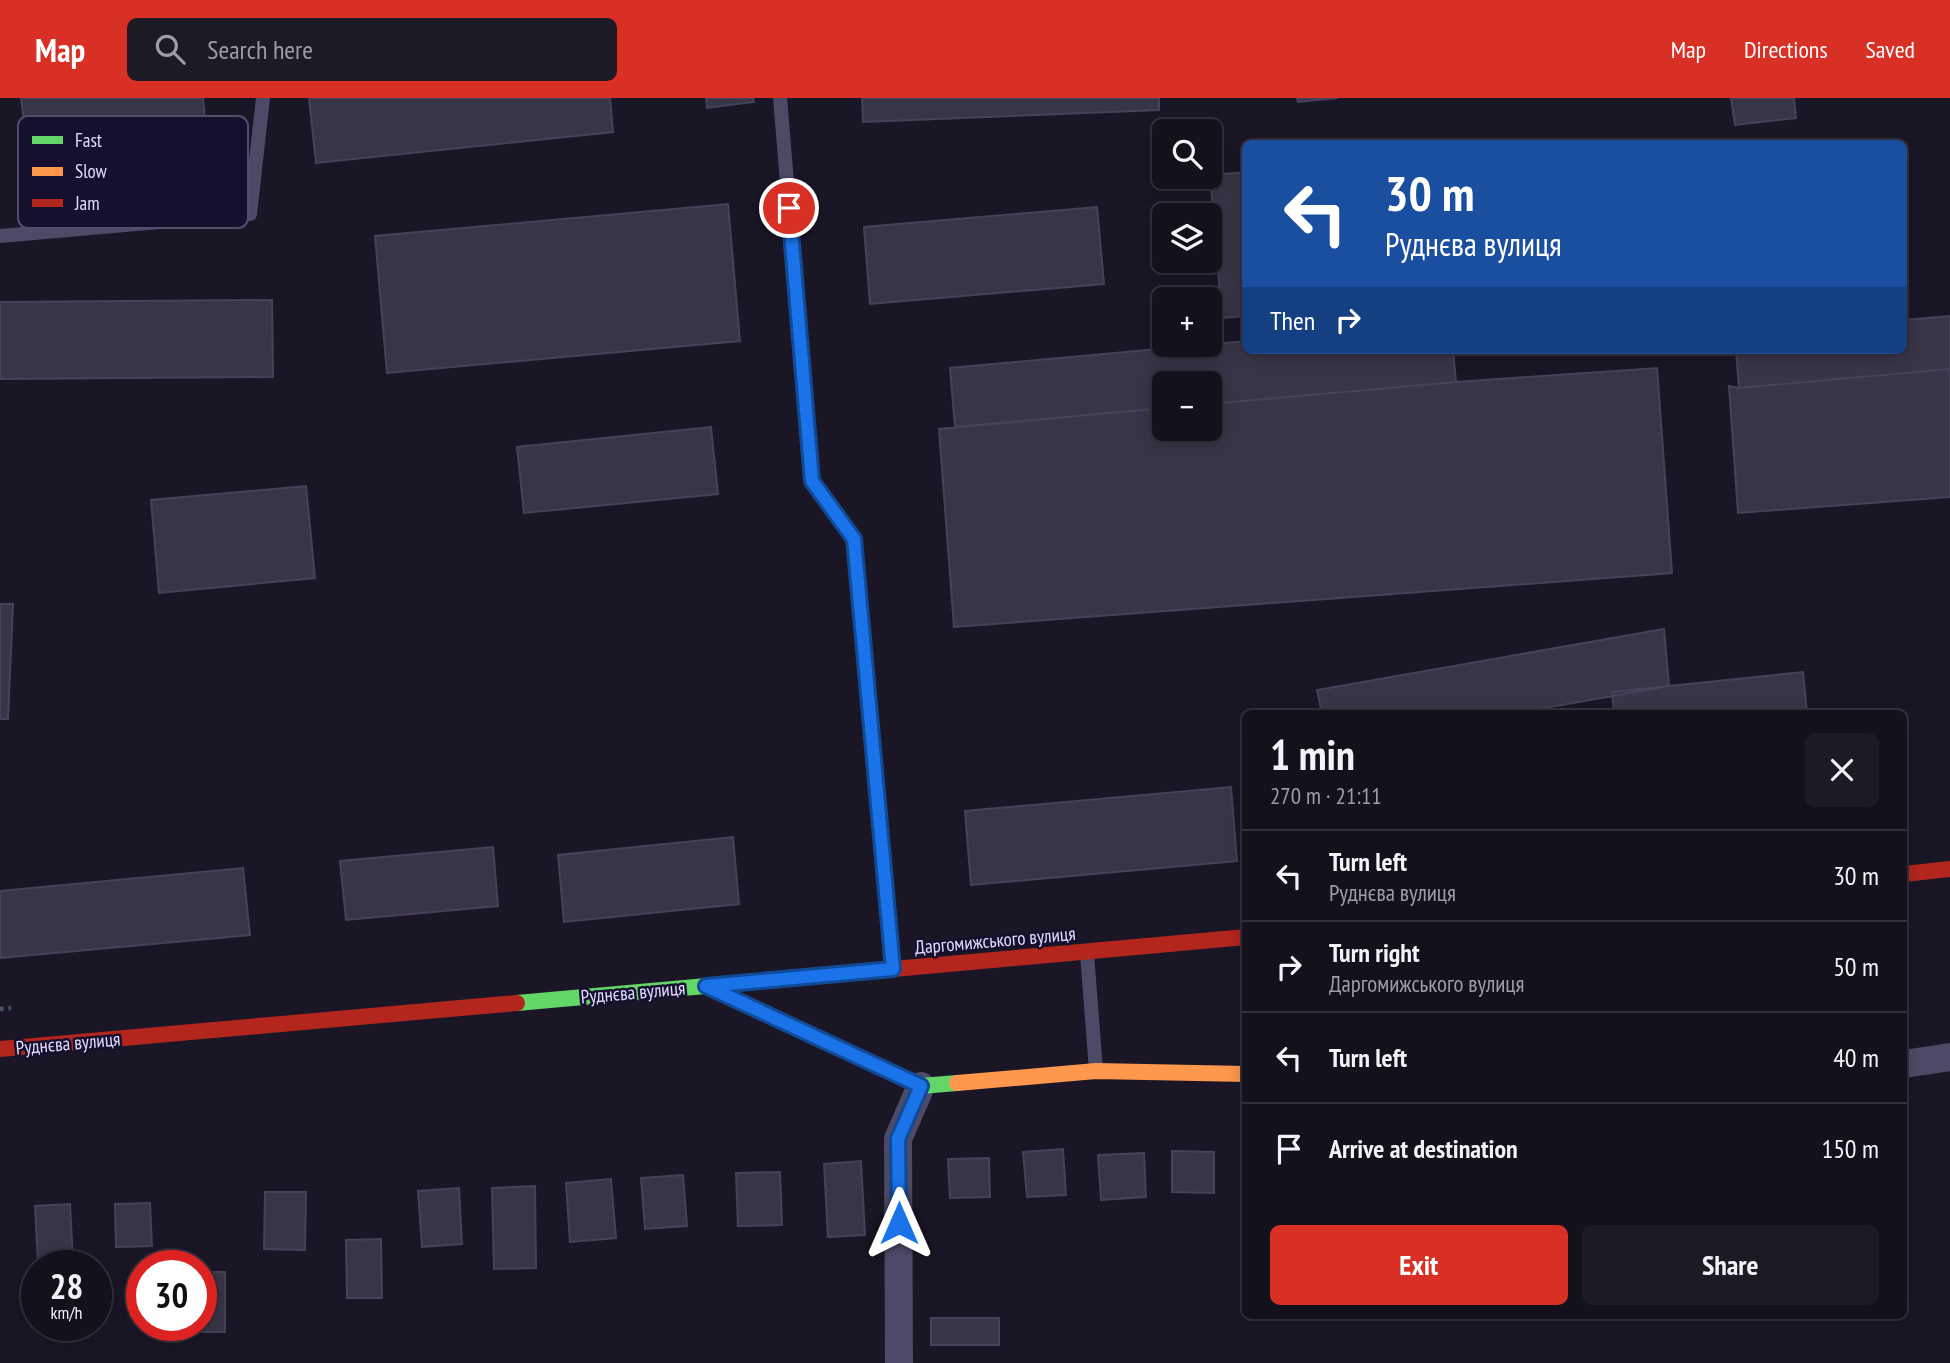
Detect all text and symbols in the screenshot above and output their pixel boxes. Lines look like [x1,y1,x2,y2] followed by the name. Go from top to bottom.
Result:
[127,18,617,81] search box
[35,28,85,71] text: Map
[151,30,189,68] icon: search
[207,33,313,66] text: Search here
[1671,34,1706,65] text: Map
[1744,34,1828,65] text: Directions
[1866,34,1915,65] text: Saved
[18,116,248,228] legend
[1152,119,1222,441] map controls
[1152,119,1222,189] button: search
[75,128,103,152] text: Fast
[75,159,108,183] text: Slow
[1385,161,1474,225] text: 30 m
[1270,168,1361,259] icon: left
[759,178,819,238] pin
[770,189,808,227] icon: arrive
[74,191,100,215] text: Jam
[1152,203,1222,273] button: layers
[1385,223,1562,265] text: Руднєва вулиця
[1152,287,1222,357] button: +
[1329,301,1367,339] icon: right
[1270,304,1315,337] text: Then
[1152,371,1222,441] button: −
[1270,727,1355,782] text: 1 min
[1805,733,1879,807] button: close
[1270,781,1382,810] text: 270 m · 21:11
[1329,845,1407,878] text: Turn left
[1270,857,1308,895] icon: left
[1833,859,1879,892] text: 30 m
[1329,878,1456,907] text: Руднєва вулиця
[914,921,1076,959] street label: Даргомижського вулиця
[1329,936,1420,969] text: Turn right
[1270,948,1308,986] icon: right
[1833,950,1879,983] text: 50 m
[1329,969,1524,998] text: Даргомижського вулиця
[580,975,686,1009] street label: Руднєва вулиця
[15,1026,121,1060] street label: Руднєва вулиця
[1270,1039,1308,1077] icon: left
[1329,1041,1407,1074] text: Turn left
[1833,1041,1879,1074] text: 40 m
[1270,1130,1308,1168] icon: arrive
[1329,1132,1518,1165] text: Arrive at destination
[1821,1132,1879,1165] text: 150 m
[862,1186,936,1260] position arrow
[1270,1225,1568,1305] button: Exit
[1582,1225,1879,1305] button: Share
[126,1250,217,1341] speed limit sign: 30
[50,1263,83,1309] text: 28
[51,1301,82,1324] text: km/h

